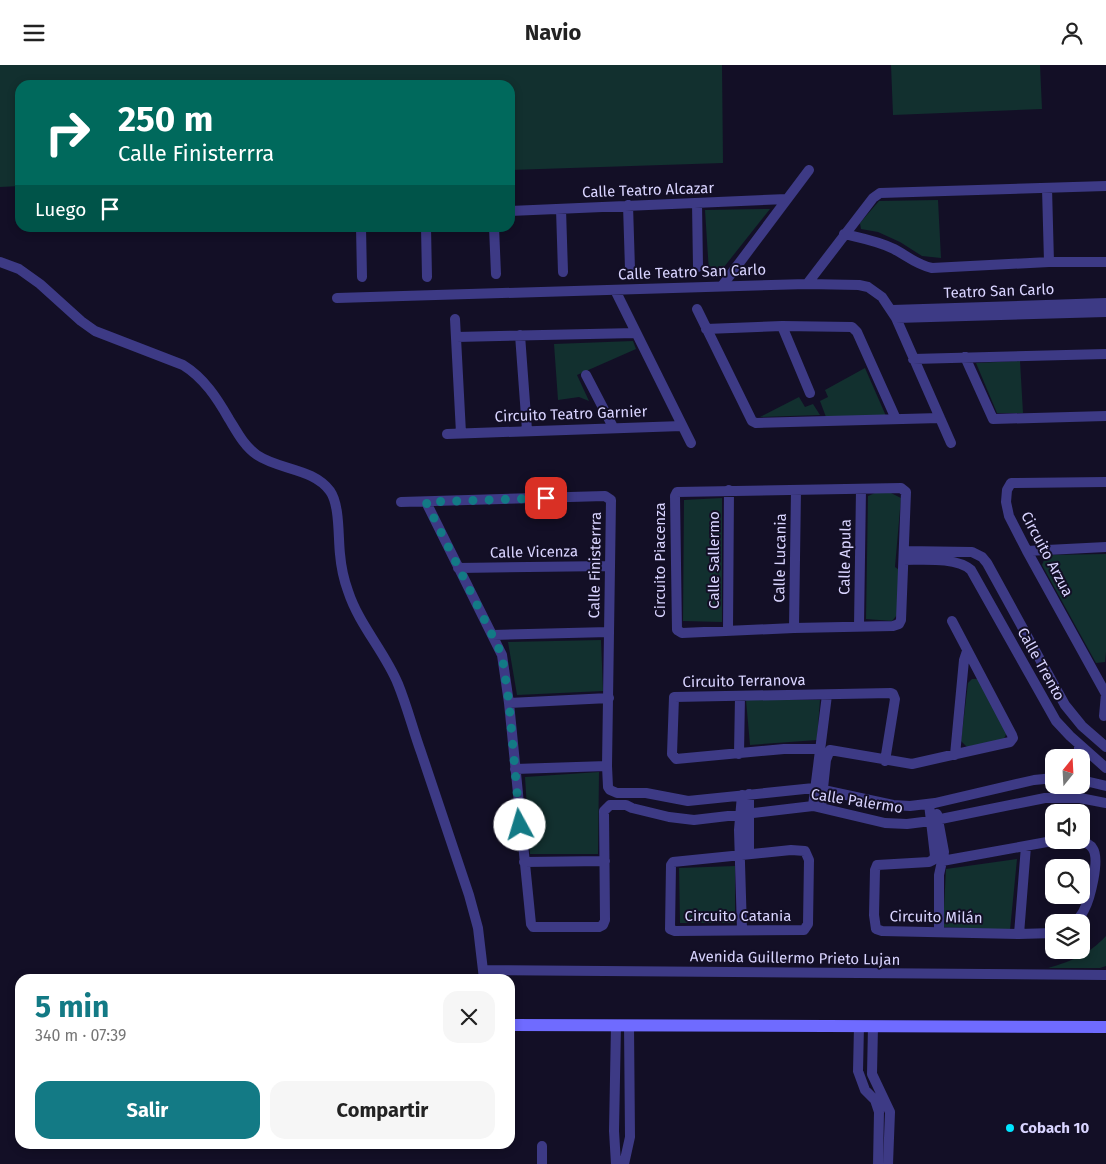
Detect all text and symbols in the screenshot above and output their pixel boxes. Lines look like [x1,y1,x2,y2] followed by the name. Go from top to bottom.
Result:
[20,19,48,47] icon: menu
[525,19,581,46] text: Navio
[1058,19,1086,47] icon: person
[118,98,213,140] text: 250 m
[35,100,100,165] icon: right
[118,140,274,167] text: Calle Finisterrra
[582,179,715,201] street label: Calle Teatro Alcazar
[96,195,124,223] icon: arrive
[35,198,86,221] text: Luego
[618,260,766,284] street label: Calle Teatro San Carlo
[943,280,1055,302] street label: Teatro San Carlo
[494,402,648,426] street label: Circuito Teatro Garnier
[525,477,567,519] pin
[532,484,560,512] icon: arrive
[651,502,669,618] street label: Circuito Piacenza
[1017,509,1077,599] street label: Circuito Arzua
[705,511,723,609] street label: Calle Sallermo
[585,512,605,618] street label: Calle Finisterrra
[770,513,790,603] street label: Calle Lucania
[835,519,855,595] street label: Calle Apula
[490,542,578,562] street label: Calle Vicenza
[1014,624,1068,704] street label: Calle Trento
[682,671,806,691] street label: Circuito Terranova
[1045,749,1090,794] north arrow
[1045,749,1090,959] map controls
[810,785,904,817] street label: Calle Palermo
[493,798,545,850] position arrow
[1045,804,1090,849] button: sound
[1045,859,1090,904] button: search
[685,907,791,925] street label: Circuito Catania
[889,907,983,927] street label: Circuito Milán
[1045,914,1090,959] button: layers
[690,947,900,969] street label: Avenida Guillermo Prieto Lujan
[35,989,109,1025] text: 5 min
[443,991,495,1043] button: close
[35,1026,127,1045] text: 340 m · 07:39
[35,1081,260,1139] button: Salir
[270,1081,495,1139] button: Compartir
[1020,1119,1089,1137] place label: Cobach 10
[1004,1122,1016,1134] marker: Cobach 10

